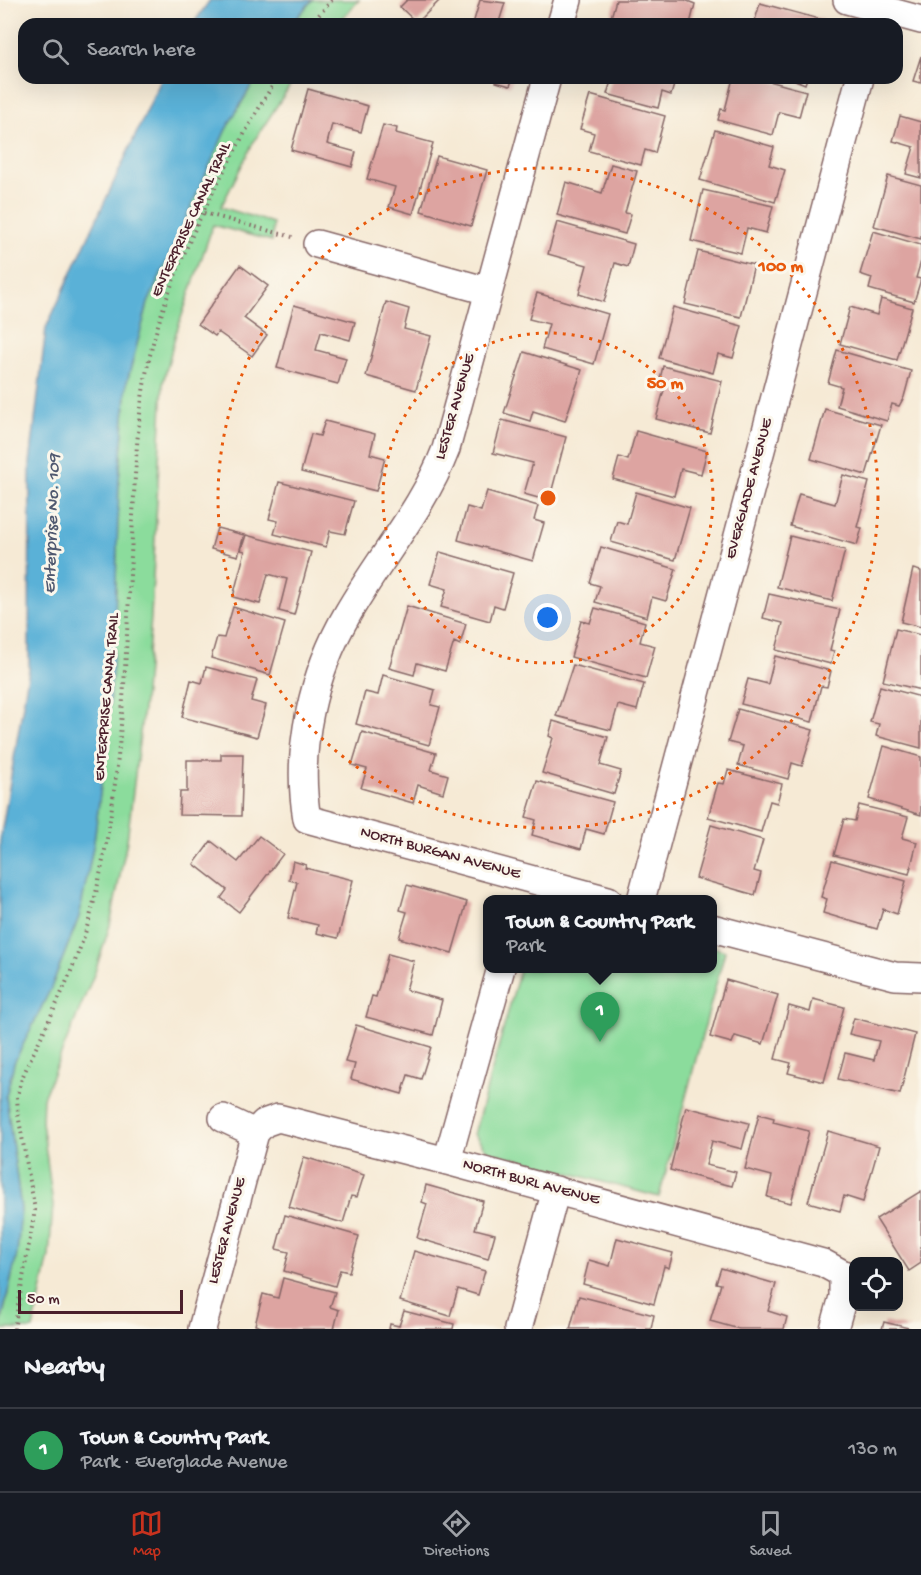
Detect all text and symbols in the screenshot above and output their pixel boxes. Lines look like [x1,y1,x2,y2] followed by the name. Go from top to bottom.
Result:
[18,18,903,84] search box
[39,35,72,68] icon: search
[87,38,195,64] text: Search here
[148,139,237,300] street label: ENTERPRISE CANAL TRAIL
[758,257,804,278] text: 100 m
[432,351,481,462] street label: LESTER AVENUE
[647,374,684,395] text: 50 m
[722,416,778,561] street label: EVERGLADE AVENUE
[40,452,66,594] water label: Enterprise No. 109
[538,488,558,508] centre of rings
[533,603,562,632] your location
[91,611,125,782] street label: ENTERPRISE CANAL TRAIL
[358,823,523,885] street label: NORTH BURGAN AVENUE
[483,895,717,973] popup
[507,910,693,936] text: Town & Country Park
[507,936,545,959] text: Park
[580,992,620,1042] pin: 1
[460,1156,603,1211] street label: NORTH BURL AVENUE
[205,1175,252,1286] street label: LESTER AVENUE
[849,1257,903,1311] map controls
[849,1257,903,1311] button: locate
[18,1287,183,1314] scale bar
[27,1291,60,1310] text: 50 m
[24,1353,105,1384] text: Nearby
[81,1426,268,1452] text: Town & Country Park
[39,1439,48,1462] text: 1
[848,1439,897,1462] text: 130 m
[81,1452,287,1475] text: Park · Everglade Avenue
[130,1507,163,1562] tab: Map
[424,1507,489,1562] tab: Directions
[750,1507,791,1562] tab: Saved

